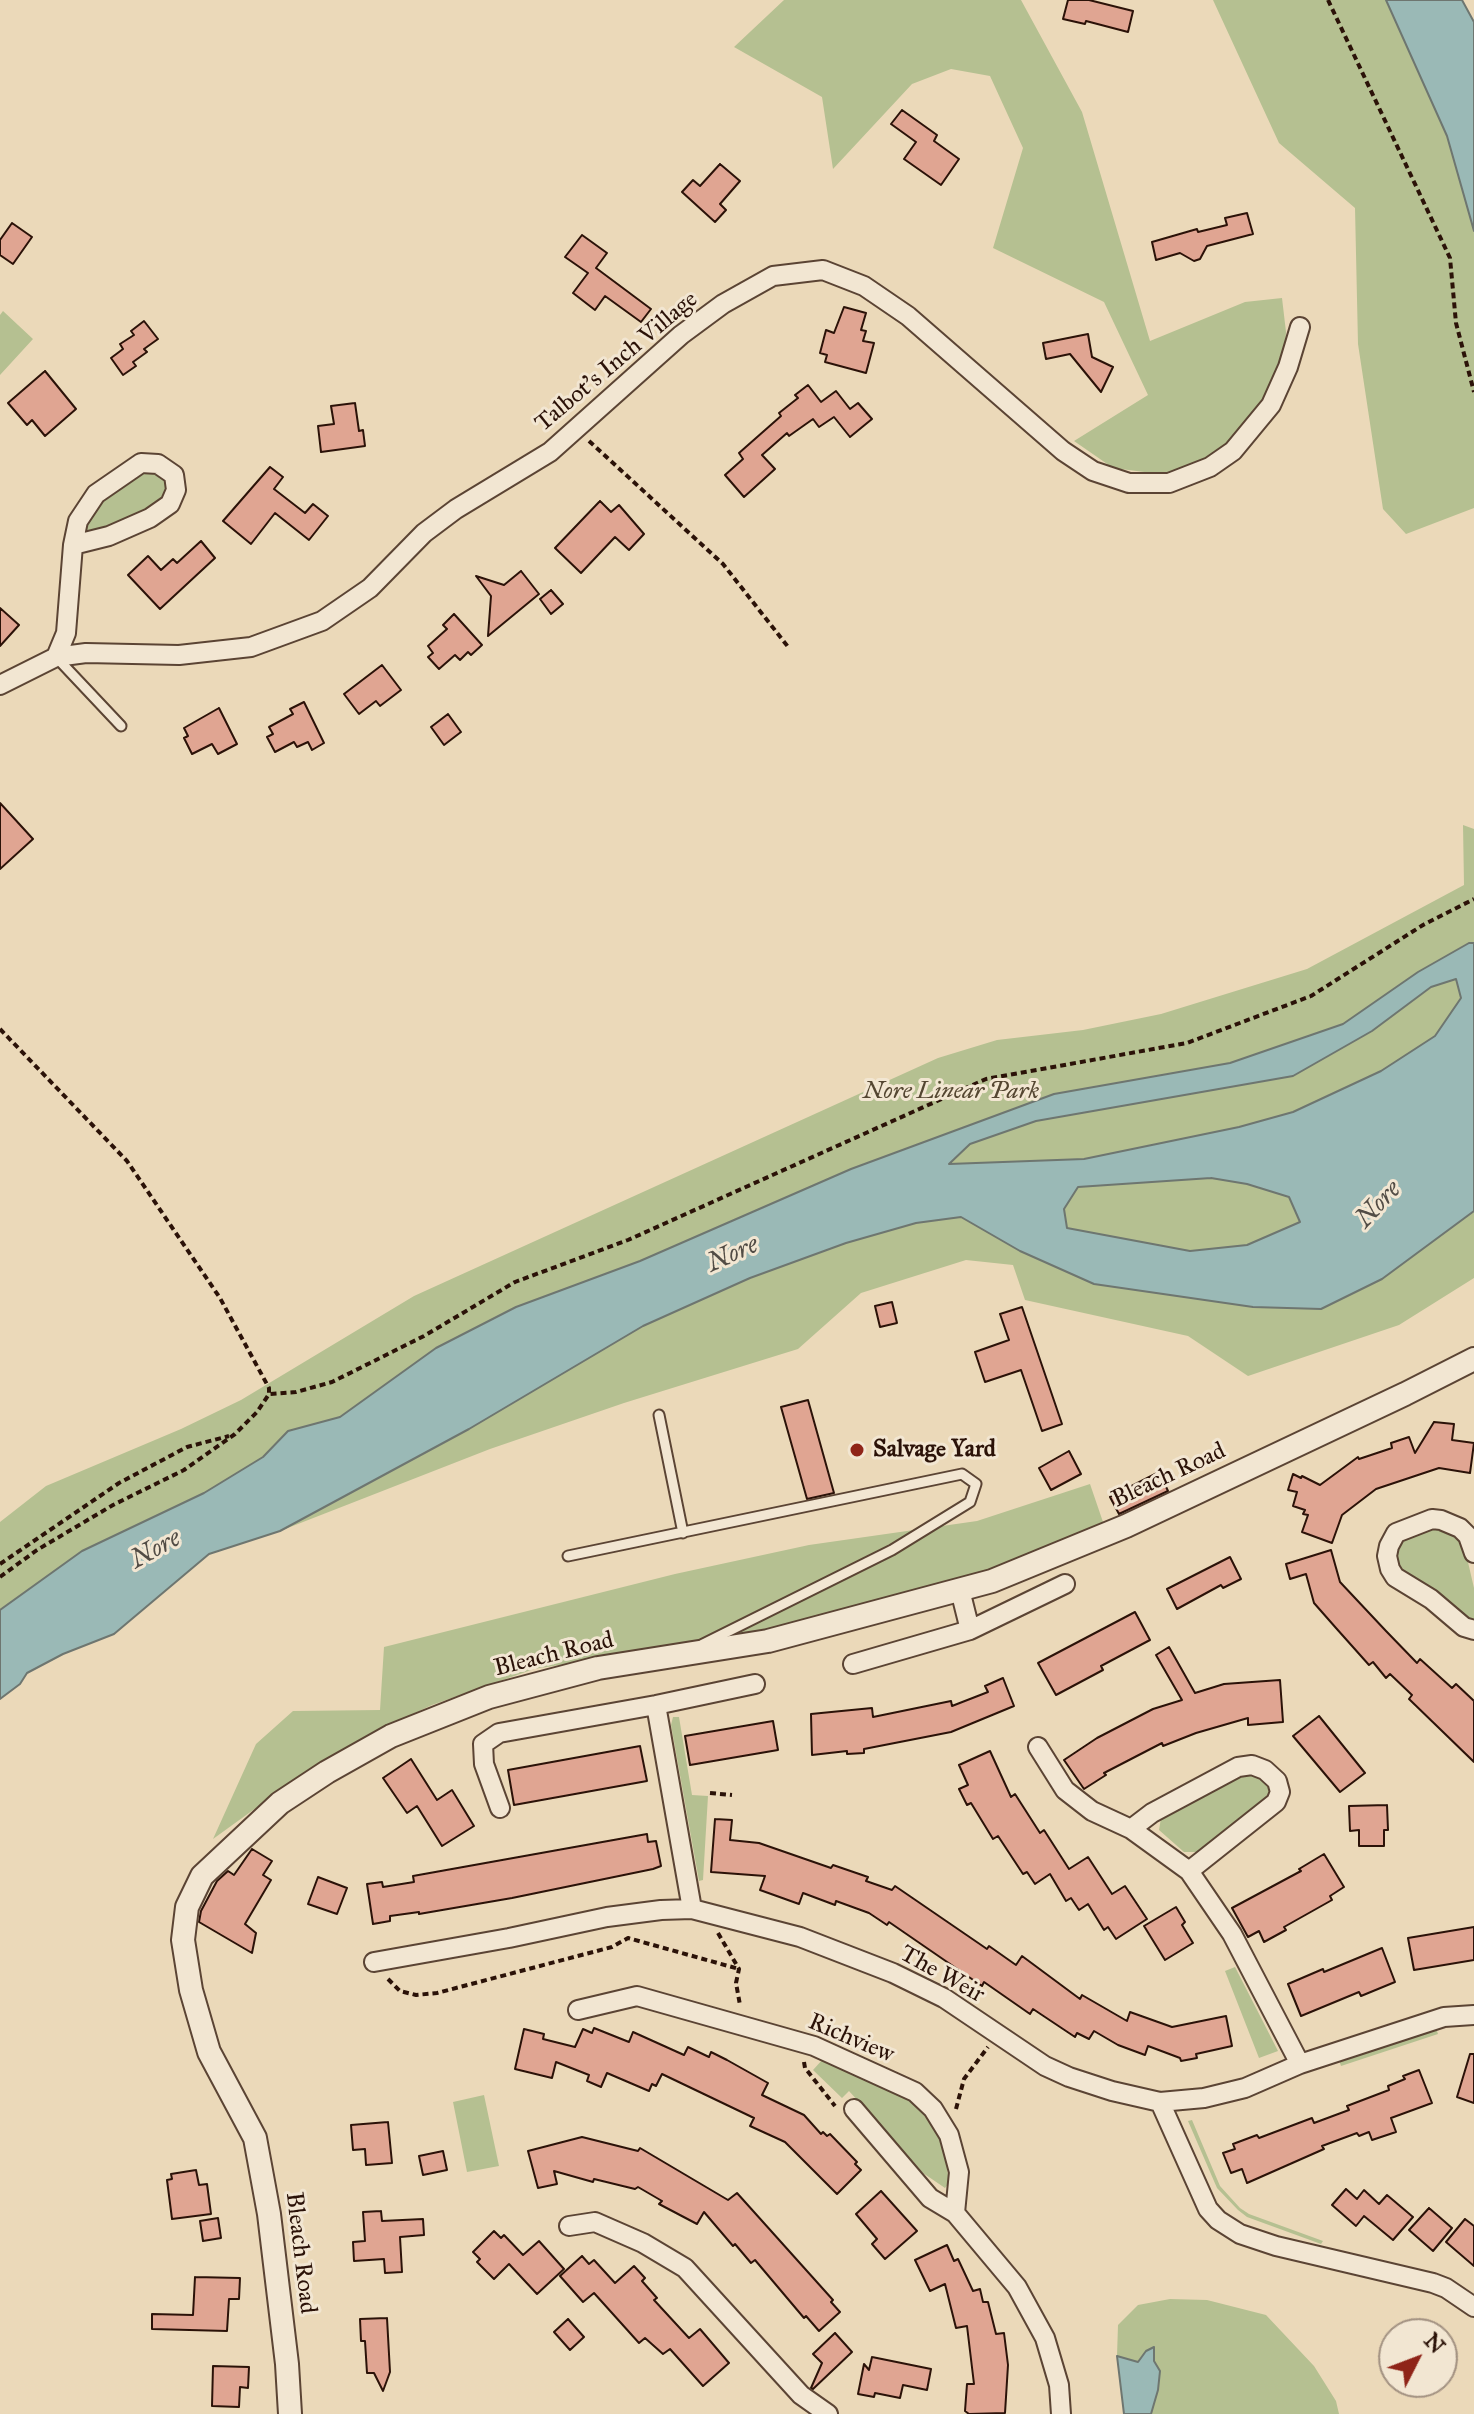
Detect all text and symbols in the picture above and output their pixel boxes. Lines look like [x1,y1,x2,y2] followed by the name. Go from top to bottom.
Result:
[530,286,704,438] street label: Talbot's Inch Village
[863,1078,1039,1106] park label: Nore Linear Park
[1350,1175,1408,1235] water label: Nore
[703,1230,763,1280] water label: Nore
[873,1436,996,1464] place label: Salvage Yard
[1108,1437,1230,1515] street label: Bleach Road
[848,1441,866,1459] marker: Salvage Yard
[125,1524,187,1576] water label: Nore
[491,1626,617,1684] street label: Bleach Road
[895,1940,989,2010] street label: The Weir
[804,2008,898,2070] street label: Richview
[278,2191,322,2315] street label: Bleach Road
[1378,2318,1458,2398] north arrow
[1418,2327,1451,2359] text: N

